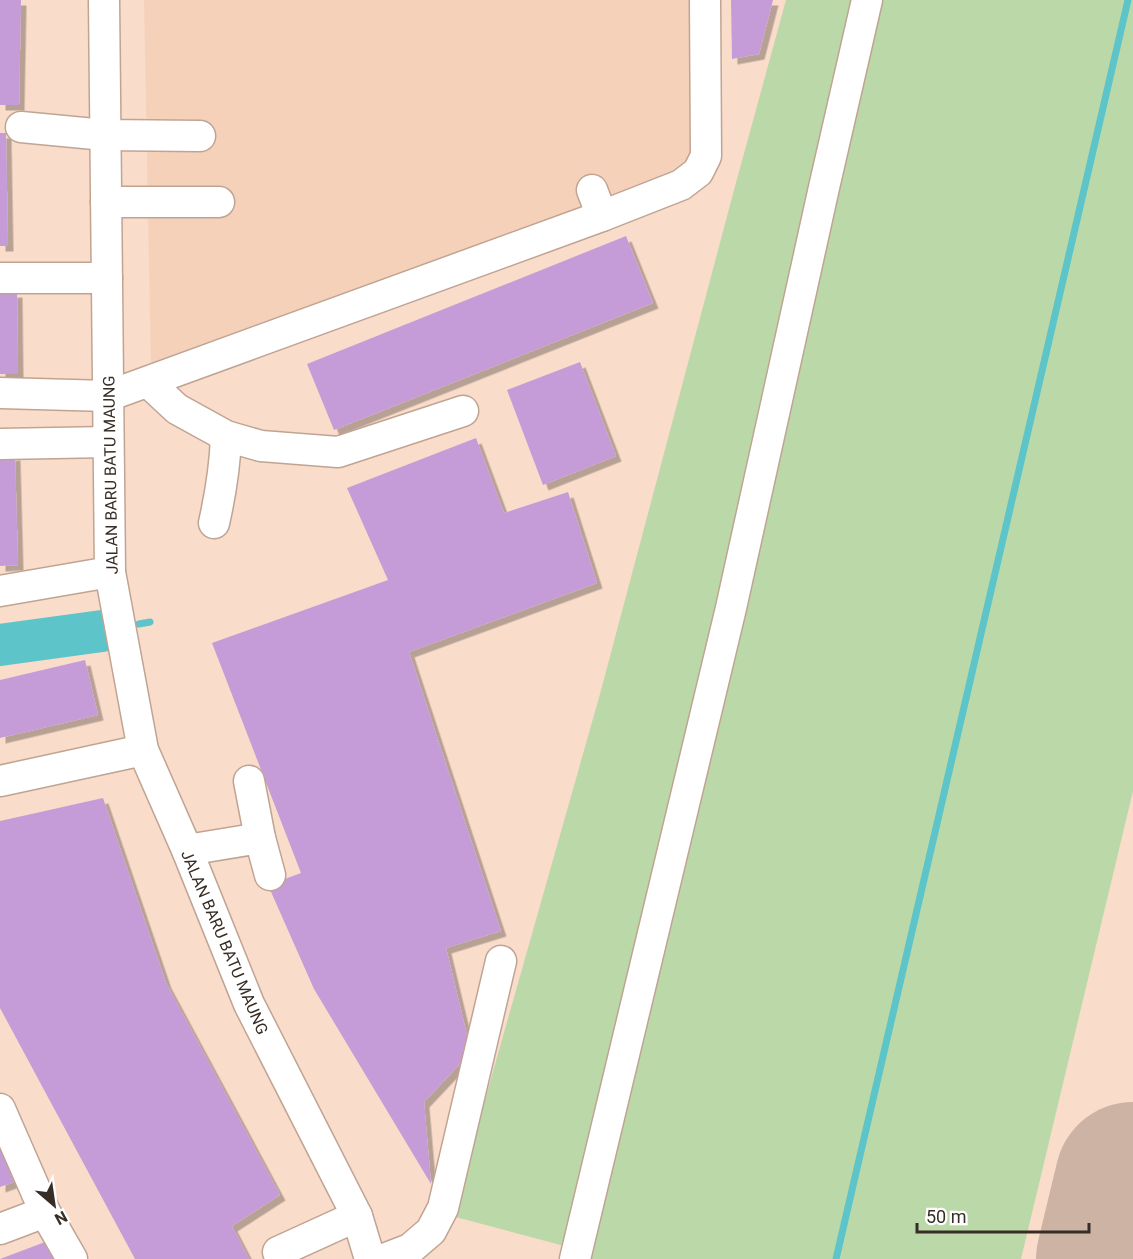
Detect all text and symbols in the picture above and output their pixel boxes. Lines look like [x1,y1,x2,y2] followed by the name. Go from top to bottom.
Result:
[99,375,122,574] street label: JALAN BARU BATU MAUNG
[177,847,272,1037] street label: JALAN BARU BATU MAUNG
[24,1175,84,1235] north arrow
[917,1196,1090,1234] scale bar
[926,1206,966,1227] text: 50 m
[51,1207,71,1229] text: N

